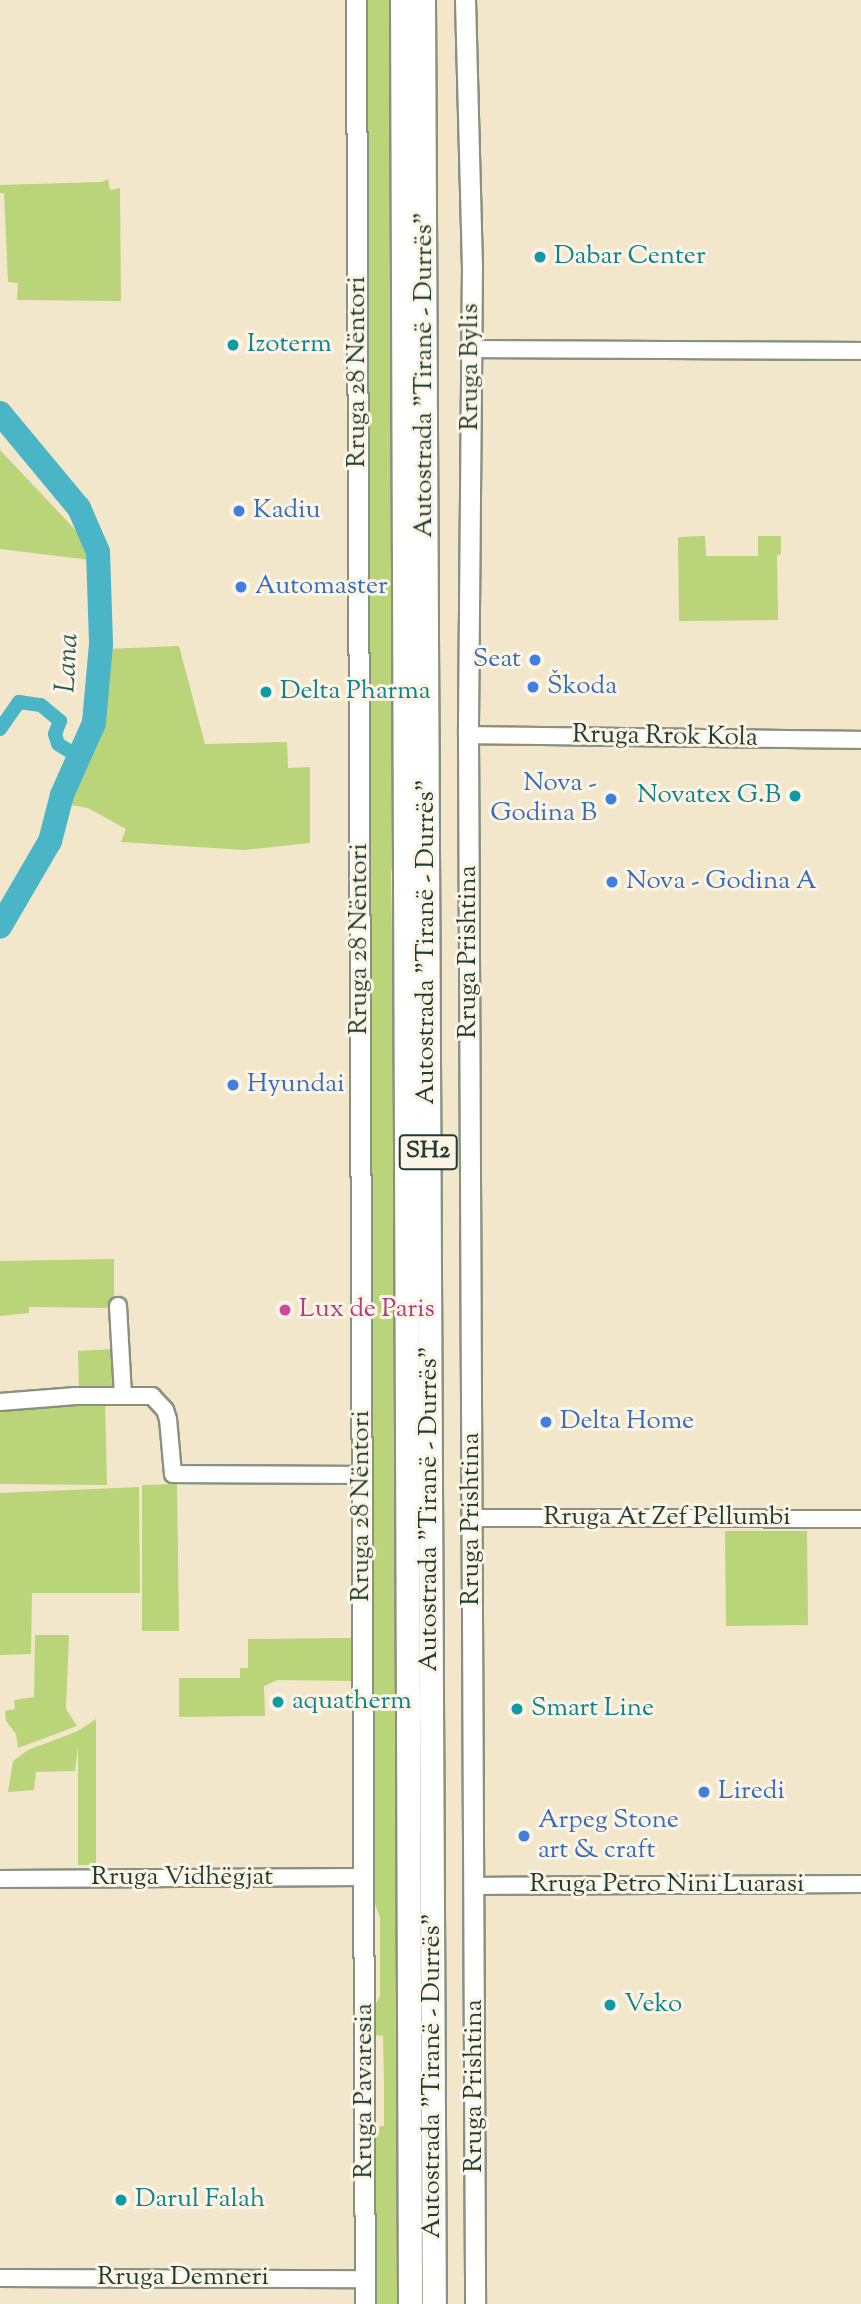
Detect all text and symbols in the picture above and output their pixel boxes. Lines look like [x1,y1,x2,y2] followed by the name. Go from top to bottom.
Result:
[409,212,441,538] street label: Autostrada "Tiranë - Durrës"
[554,241,706,273] place label: Dabar Center
[532,249,548,265] marker: Dabar Center
[342,276,374,468] street label: Rruga 28 Nëntori
[455,303,487,431] street label: Rruga Bylis
[247,329,332,361] place label: Izoterm
[225,337,241,353] marker: Izoterm
[253,495,320,527] place label: Kadiu
[231,503,247,519] marker: Kadiu
[255,571,388,603] place label: Automaster
[233,579,249,595] marker: Automaster
[50,632,86,694] water label: Lana
[473,644,521,676] place label: Seat
[527,652,543,668] marker: Seat
[547,671,617,703] place label: Škoda
[280,676,431,708] place label: Delta Pharma
[525,679,541,695] marker: Škoda
[258,684,274,700] marker: Delta Pharma
[572,720,758,754] street label: Rruga Rrok Kola
[490,768,597,830] place label: Nova - Godina B
[411,779,443,1105] street label: Autostrada "Tiranë - Durrës"
[637,780,781,812] place label: Novatex G.B
[787,788,803,804] marker: Novatex G.B
[603,791,619,807] marker: Nova - Godina B
[344,843,376,1035] street label: Rruga 28 Nëntori
[453,865,485,1039] street label: Rruga Prishtina
[626,866,817,898] place label: Nova - Godina A
[604,874,620,890] marker: Nova - Godina A
[247,1069,345,1101] place label: Hyundai
[225,1077,241,1093] marker: Hyundai
[398,1132,458,1172] road number: SH2
[299,1294,435,1326] place label: Lux de Paris
[277,1302,293,1318] marker: Lux de Paris
[414,1346,446,1672] street label: Autostrada "Tiranë - Durrës"
[560,1406,694,1438] place label: Delta Home
[346,1410,378,1602] street label: Rruga 28 Nëntori
[538,1414,554,1430] marker: Delta Home
[456,1432,488,1606] street label: Rruga Prishtina
[543,1502,791,1534] street label: Rruga At Zef Pellumbi
[292,1686,412,1718] place label: aquatherm
[531,1693,654,1725] place label: Smart Line
[270,1694,286,1710] marker: aquatherm
[509,1701,525,1717] marker: Smart Line
[718,1776,785,1808] place label: Liredi
[696,1784,712,1800] marker: Liredi
[538,1805,679,1867] place label: Arpeg Stone art & craft
[516,1828,532,1844] marker: Arpeg Stone art & craft
[91,1862,273,1894] street label: Rruga Vidhëgjat
[530,1869,804,1901] street label: Rruga Petro Nini Luarasi
[417,1913,449,2239] street label: Autostrada "Tiranë - Durrës"
[624,1989,682,2021] place label: Veko
[602,1997,618,2013] marker: Veko
[459,1999,491,2173] street label: Rruga Prishtina
[349,2003,381,2179] street label: Rruga Pavaresia
[135,2184,265,2216] place label: Darul Falah
[113,2192,129,2208] marker: Darul Falah
[97,2262,269,2294] street label: Rruga Demneri

